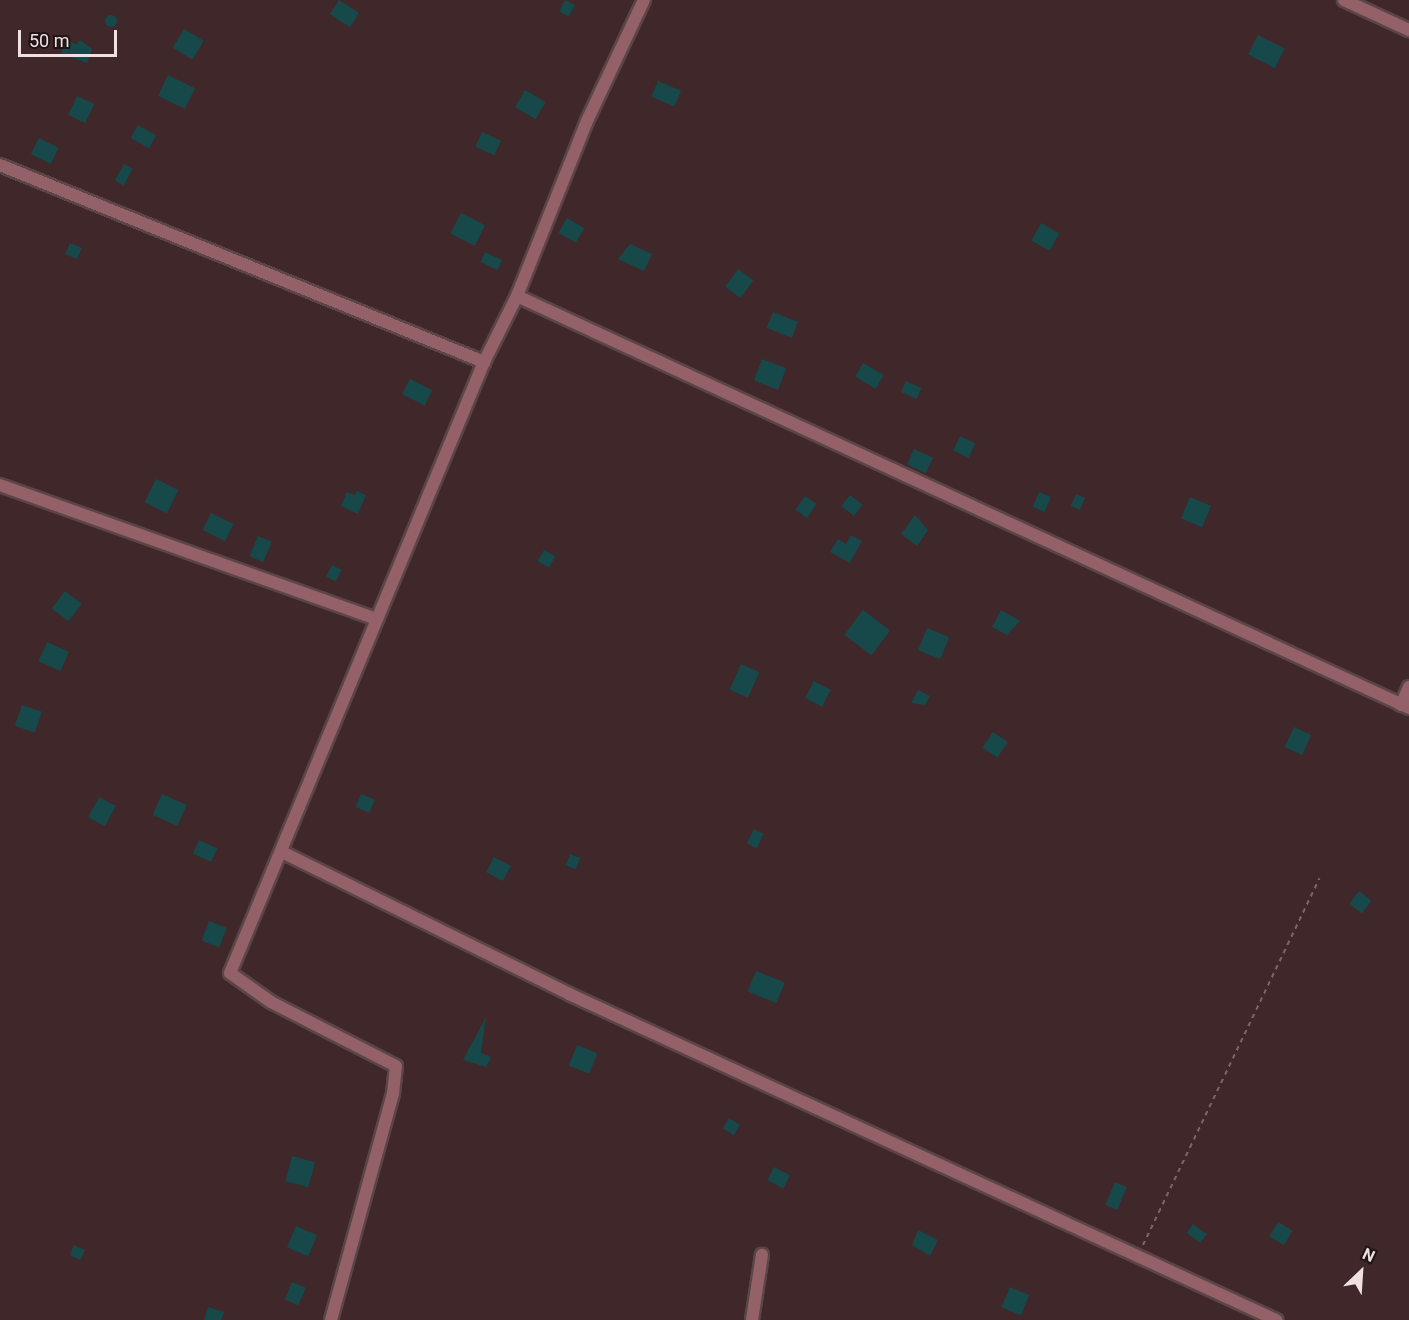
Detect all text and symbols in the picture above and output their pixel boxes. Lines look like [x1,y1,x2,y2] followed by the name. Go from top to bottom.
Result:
[21,18,120,56] scale bar
[29,30,69,51] text: 50 m
[1331,1242,1391,1302] north arrow
[1360,1244,1378,1266] text: N

